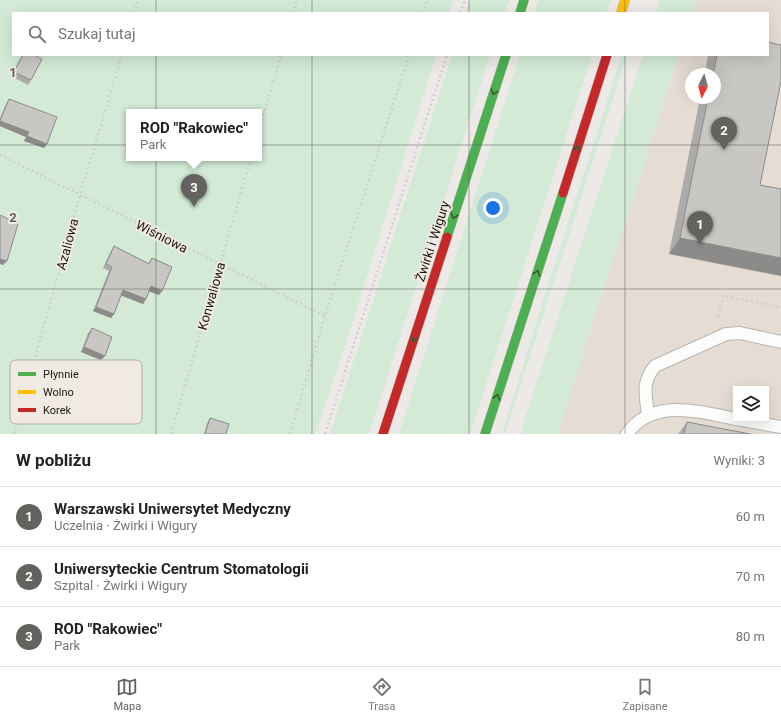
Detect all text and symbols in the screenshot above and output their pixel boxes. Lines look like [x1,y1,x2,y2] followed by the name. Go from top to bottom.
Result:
[12,12,769,56] search box
[26,23,48,45] icon: search
[58,25,136,43] text: Szukaj tutaj
[9,65,17,80] text: 1
[685,68,721,104] north arrow
[490,88,499,95] one-way arrow
[126,109,262,161] popup
[711,117,737,150] pin: 2
[140,119,248,137] text: ROD "Rakowiec"
[140,137,166,152] text: Park
[572,146,581,153] one-way arrow
[181,174,207,207] pin: 3
[483,198,503,218] your location
[412,199,453,283] street label: Żwirki i Wigury
[9,210,17,225] text: 2
[687,211,713,244] pin: 1
[450,212,459,219] one-way arrow
[53,217,82,272] street label: Azaliowa
[133,217,190,256] street label: Wiśniowa
[195,260,228,332] street label: Konwaliowa
[532,270,541,277] one-way arrow
[410,336,419,343] one-way arrow
[10,360,142,424] legend
[43,368,79,381] text: Płynnie
[43,386,74,399] text: Wolno
[733,386,769,422] map controls
[733,386,769,422] button: layers
[492,394,501,401] one-way arrow
[43,404,71,417] text: Korek
[16,450,91,470] text: W pobliżu
[714,453,765,468] text: Wyniki: 3
[54,500,291,518] text: Warszawski Uniwersytet Medyczny
[25,509,33,524] text: 1
[736,509,765,524] text: 60 m
[54,518,197,533] text: Uczelnia · Żwirki i Wigury
[54,560,309,578] text: Uniwersyteckie Centrum Stomatologii
[25,569,33,584] text: 2
[736,569,765,584] text: 70 m
[54,578,187,593] text: Szpital · Żwirki i Wigury
[54,620,162,638] text: ROD "Rakowiec"
[25,629,33,644] text: 3
[736,629,765,644] text: 80 m
[54,638,80,653] text: Park
[113,676,141,713] tab: Mapa
[368,676,396,713] tab: Trasa
[623,676,668,713] tab: Zapisane

